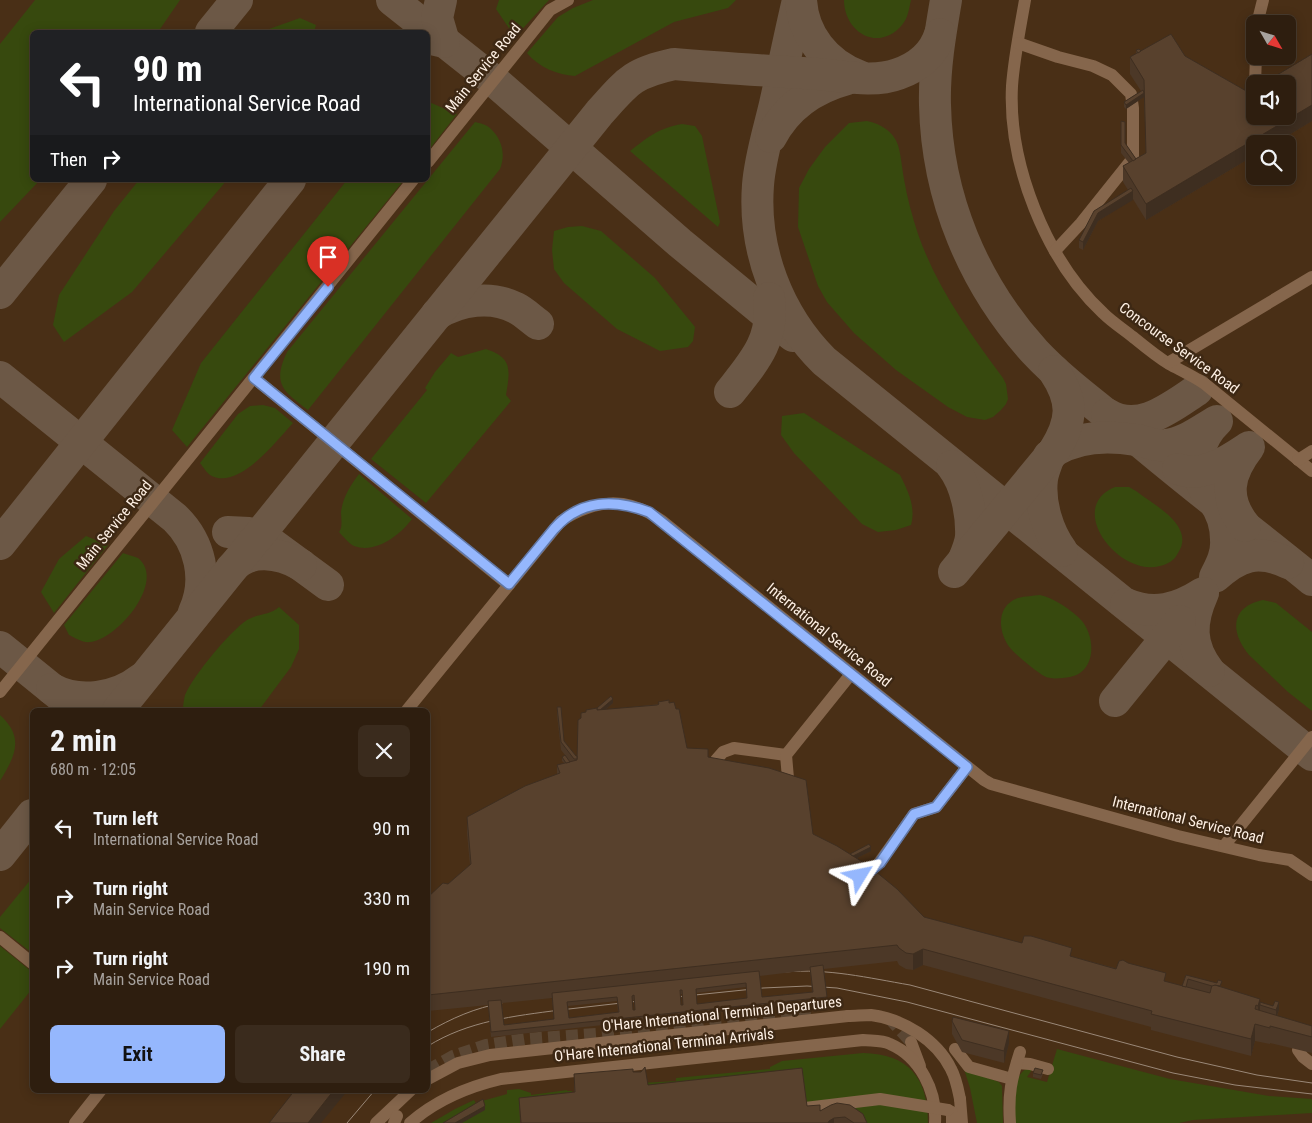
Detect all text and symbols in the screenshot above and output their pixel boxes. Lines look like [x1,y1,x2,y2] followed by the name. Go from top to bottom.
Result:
[1246,15,1296,65] north arrow
[1246,15,1296,185] map controls
[442,20,524,116] street label: Main Service Road
[133,49,202,90] text: 90 m
[50,50,115,115] icon: left
[1246,75,1296,125] button: sound
[133,91,361,116] text: International Service Road
[1246,135,1296,185] button: search
[97,145,125,173] icon: right
[50,148,87,171] text: Then
[307,236,349,287] pin
[314,243,342,271] icon: arrive
[1116,298,1242,398] street label: Concourse Service Road
[73,477,155,573] street label: Main Service Road
[763,579,895,691] street label: International Service Road
[50,723,117,758] text: 2 min
[358,725,410,777] button: close
[50,760,136,779] text: 680 m · 12:05
[1111,792,1265,848] street label: International Service Road
[93,807,158,830] text: Turn left
[50,814,78,842] icon: left
[373,817,410,840] text: 90 m
[93,830,258,849] text: International Service Road
[833,849,885,901] position arrow
[93,877,168,900] text: Turn right
[50,884,78,912] icon: right
[363,887,410,910] text: 330 m
[93,900,210,919] text: Main Service Road
[93,947,168,970] text: Turn right
[50,954,78,982] icon: right
[363,957,410,980] text: 190 m
[93,970,210,989] text: Main Service Road
[601,992,843,1036] street label: O'Hare International Terminal Departures
[553,1024,775,1065] street label: O'Hare International Terminal Arrivals
[50,1025,225,1083] button: Exit
[235,1025,410,1083] button: Share

